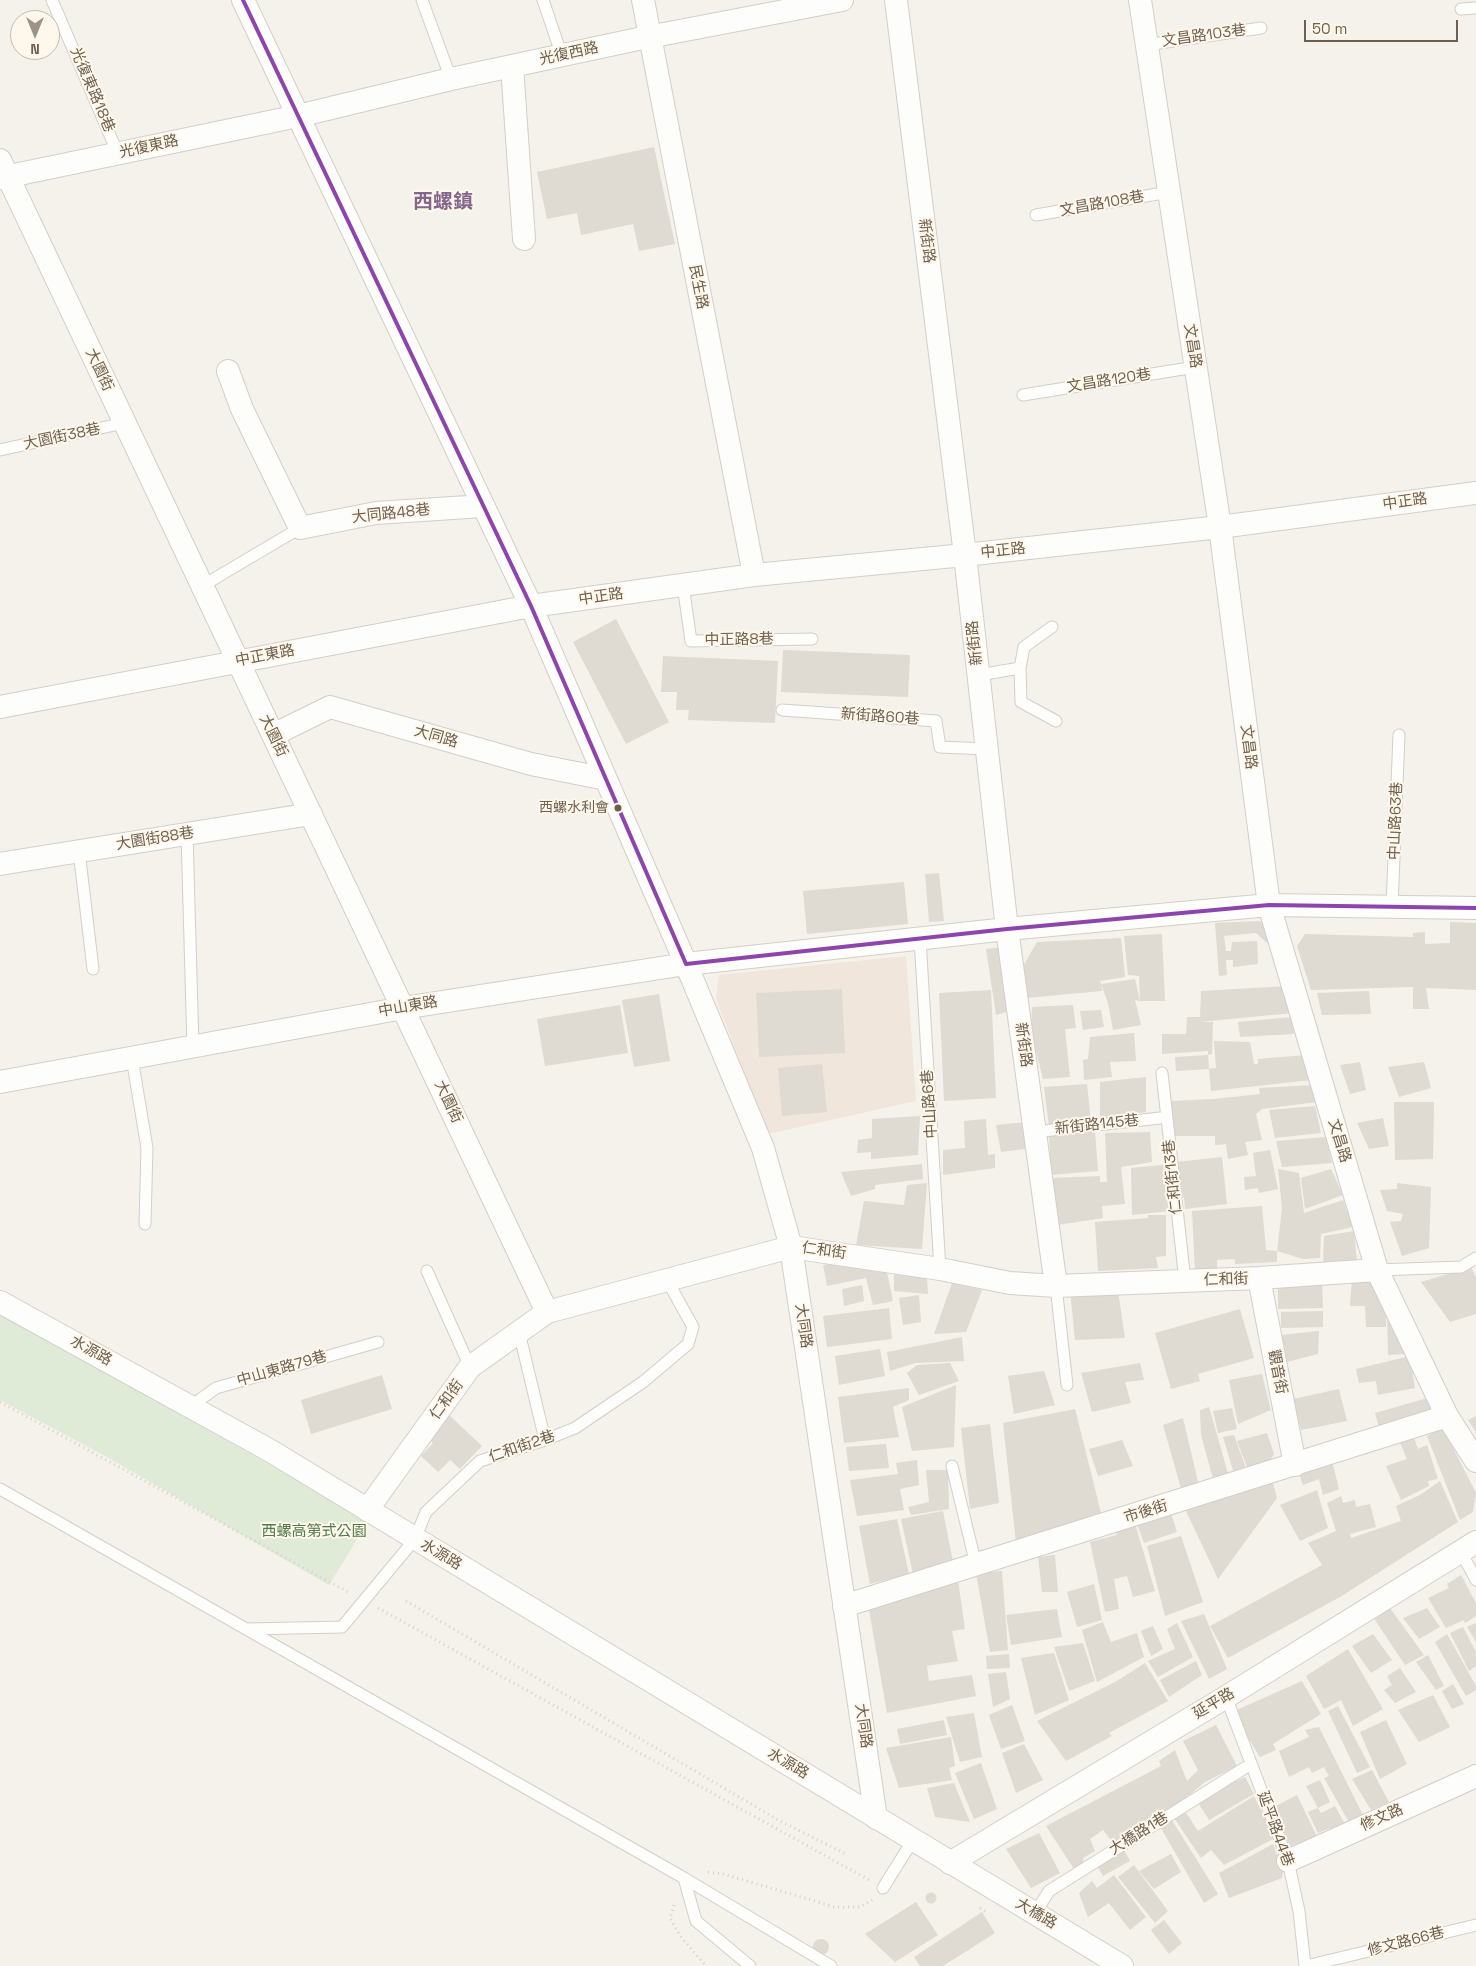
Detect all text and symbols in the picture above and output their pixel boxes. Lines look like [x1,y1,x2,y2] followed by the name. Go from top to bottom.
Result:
[10,10,60,60] north arrow
[1306,10,1460,42] scale bar
[1312,19,1347,38] text: 50 m
[1161,21,1247,51] street label: 文昌路103巷
[538,39,600,69] street label: 光復西路
[30,40,40,58] text: N
[66,45,118,135] street label: 光復東路18巷
[118,132,180,162] street label: 光復東路
[1058,188,1146,220] street label: 文昌路108巷
[413,191,473,215] district label: 西螺鎮
[914,218,938,264] street label: 新街路
[685,263,711,311] street label: 民生路
[1180,322,1204,370] street label: 文昌路
[81,346,117,394] street label: 大園街
[1066,365,1152,397] street label: 文昌路120巷
[22,420,102,454] street label: 大園街38巷
[1381,490,1429,514] street label: 中正路
[351,501,431,527] street label: 大同路48巷
[980,540,1026,562] street label: 中正路
[577,585,625,609] street label: 中正路
[964,620,986,666] street label: 新街路
[704,630,774,650] street label: 中正路8巷
[234,641,296,671] street label: 中正東路
[840,705,920,729] street label: 新街路60巷
[255,712,291,760] street label: 大園街
[412,722,460,752] street label: 大同路
[1236,724,1260,770] street label: 文昌路
[1386,782,1406,860] street label: 中山路63巷
[539,800,609,816] place label: 西螺水利會
[613,803,623,813] marker: 西螺水利會
[115,824,195,854] street label: 大園街88巷
[377,993,439,1021] street label: 中山東路
[1011,1021,1035,1069] street label: 新街路
[919,1069,941,1139] street label: 中山路6巷
[430,1078,466,1126] street label: 大園街
[1054,1112,1140,1138] street label: 新街路145巷
[1324,1117,1354,1165] street label: 文昌路
[1160,1139,1186,1215] street label: 仁和街13巷
[800,1239,848,1263] street label: 仁和街
[1203,1270,1249,1290] street label: 仁和街
[791,1302,815,1350] street label: 大同路
[67,1332,115,1370] street label: 水源路
[235,1348,329,1390] street label: 中山東路79巷
[1264,1348,1290,1396] street label: 觀音街
[426,1377,468,1423] street label: 仁和街
[486,1427,558,1467] street label: 仁和街2巷
[1122,1497,1170,1527] street label: 市後街
[262,1523,366,1541] park label: 西螺高第式公園
[417,1536,465,1574] street label: 水源路
[1190,1685,1238,1723] street label: 延平路
[851,1702,875,1750] street label: 大同路
[764,1745,812,1783] street label: 水源路
[1253,1789,1297,1869] street label: 延平路44巷
[1358,1801,1406,1835] street label: 修文路
[1106,1809,1172,1859] street label: 大橋路1巷
[1012,1895,1060,1933] street label: 大橋路
[1366,1924,1446,1960] street label: 修文路66巷

